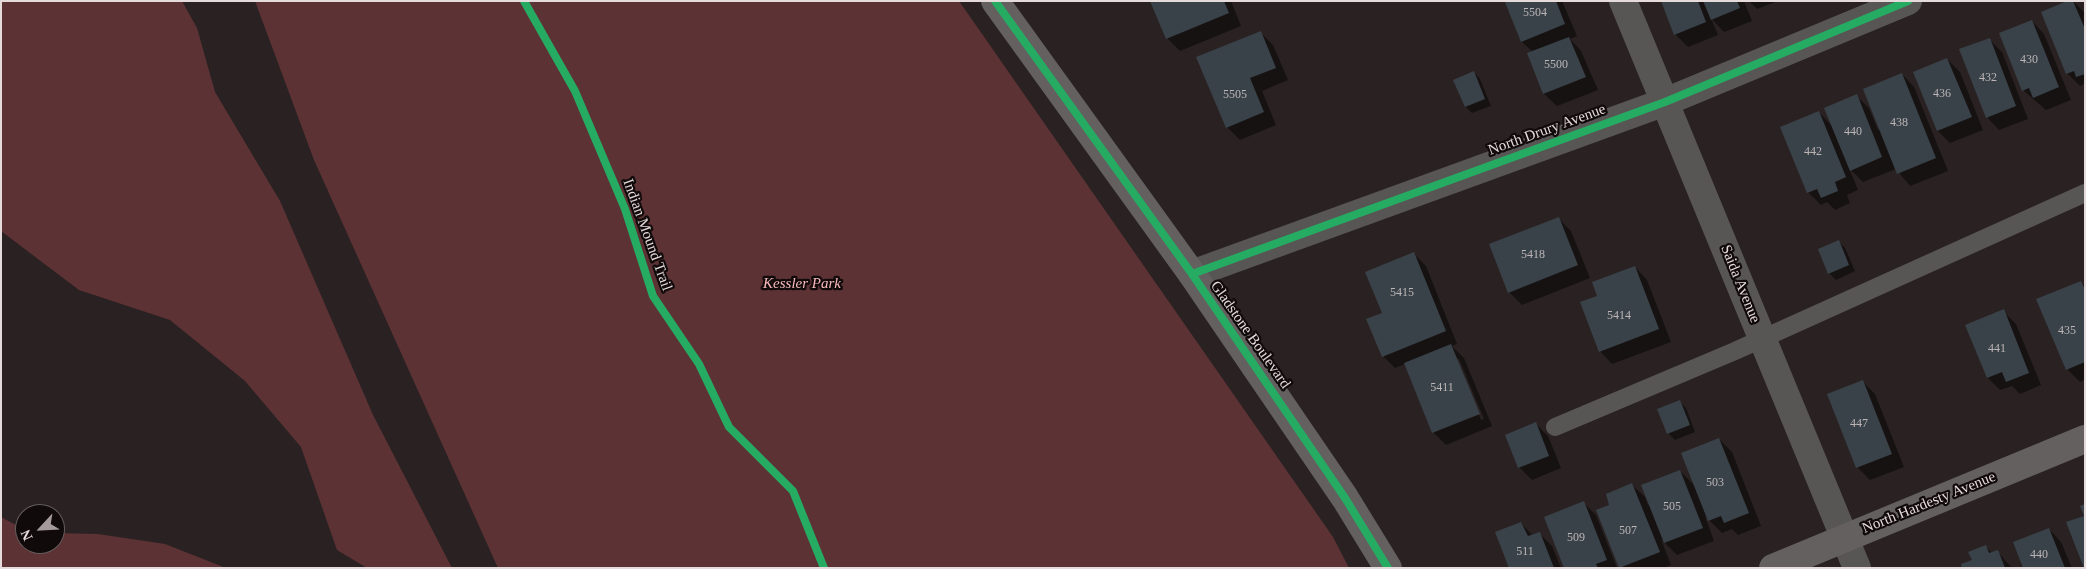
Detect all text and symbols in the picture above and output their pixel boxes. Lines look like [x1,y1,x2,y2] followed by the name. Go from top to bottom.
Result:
[1523,6,1547,20] house number: 5504
[2020,53,2038,67] house number: 430
[1544,58,1568,72] house number: 5500
[1979,71,1997,85] house number: 432
[1933,87,1951,101] house number: 436
[1223,88,1247,102] house number: 5505
[1486,100,1608,160] street label: North Drury Avenue
[1890,116,1908,130] house number: 438
[1844,125,1862,139] house number: 440
[1804,145,1822,159] house number: 442
[618,177,676,293] street label: Indian Mound Trail
[1716,242,1764,326] street label: Saida Avenue
[1521,248,1545,262] house number: 5418
[763,275,841,293] park label: Kessler Park
[1206,278,1294,392] street label: Gladstone Boulevard
[1390,286,1414,300] house number: 5415
[1607,309,1631,323] house number: 5414
[2058,324,2076,338] house number: 435
[1988,342,2006,356] house number: 441
[1430,381,1454,395] house number: 5411
[1850,417,1868,431] house number: 447
[1860,468,1998,538] street label: North Hardesty Avenue
[1706,476,1724,490] house number: 503
[1663,500,1681,514] house number: 505
[15,504,65,554] north arrow
[1619,524,1637,538] house number: 507
[18,527,36,543] text: N
[1567,531,1585,545] house number: 509
[1516,545,1534,559] house number: 511
[2030,548,2048,562] house number: 440

